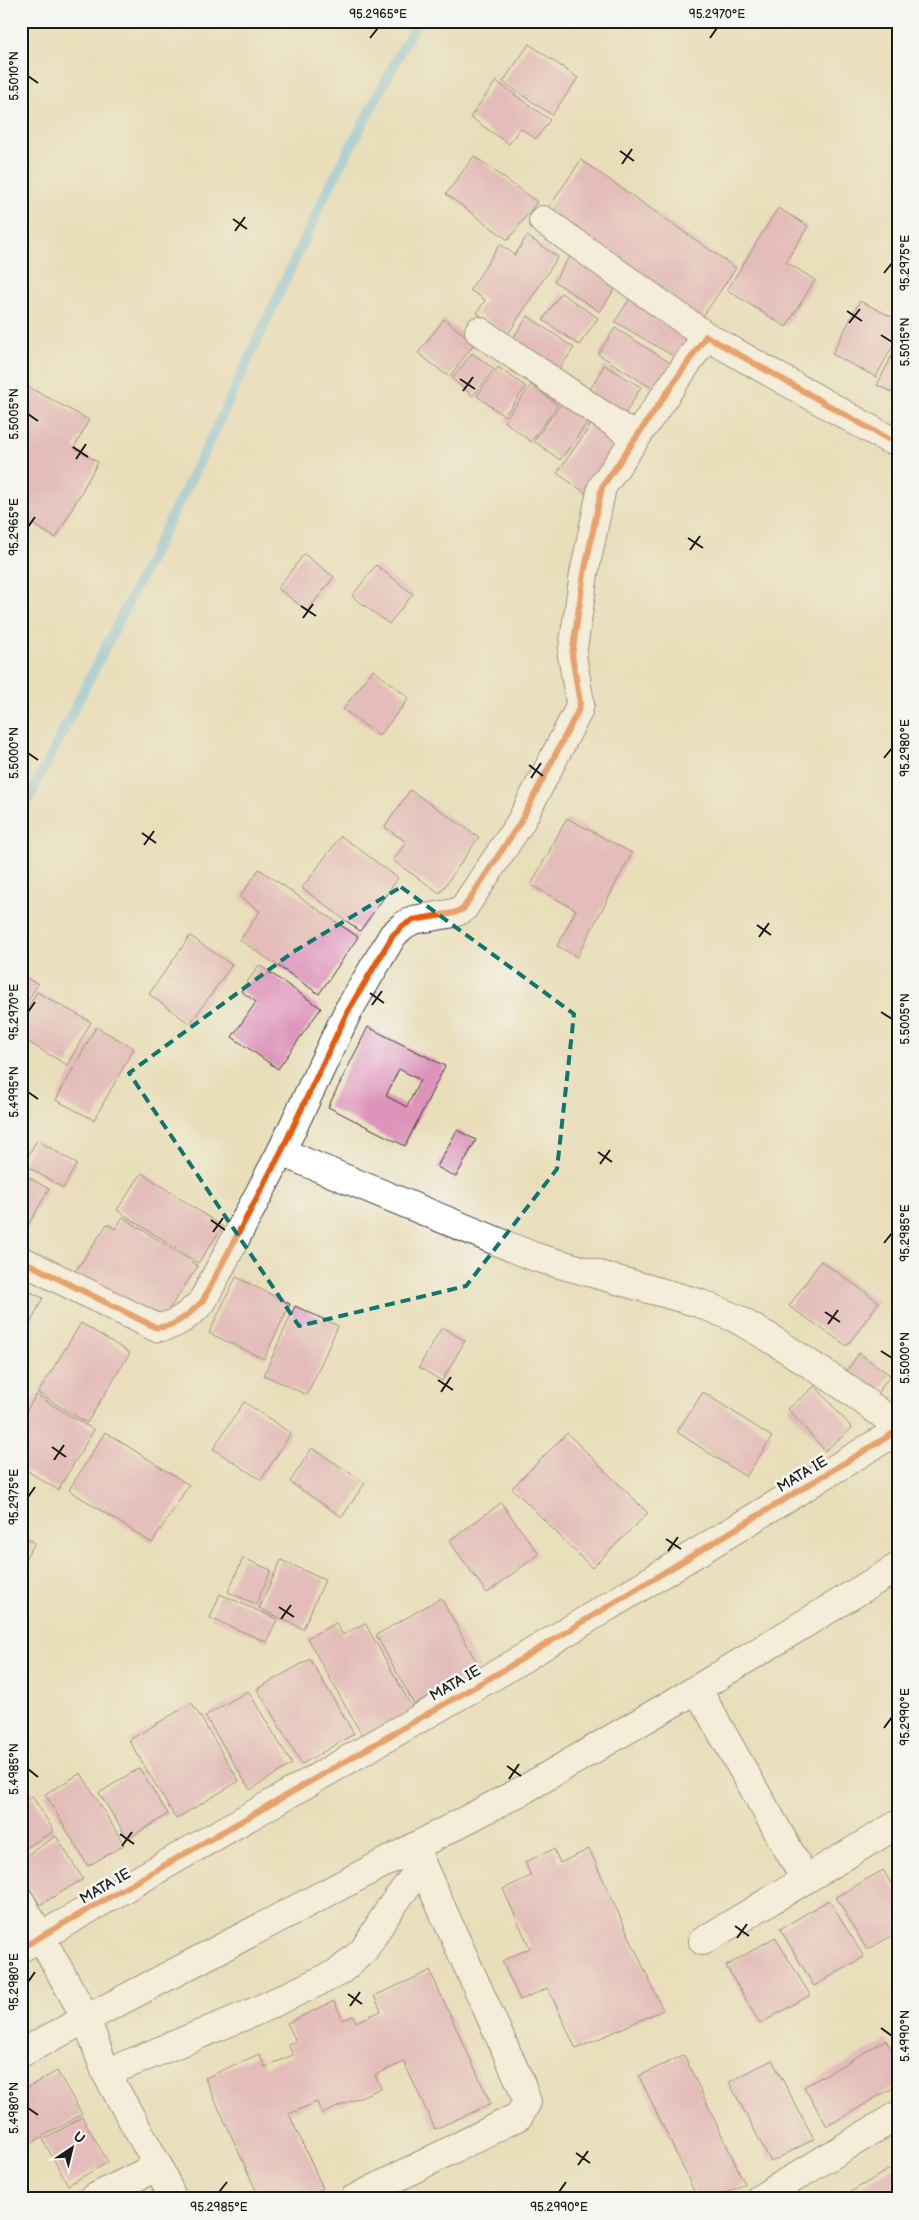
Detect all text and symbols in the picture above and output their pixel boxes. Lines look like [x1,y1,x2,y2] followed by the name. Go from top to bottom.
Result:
[349,7,407,22] text: 95.2965°E
[689,7,745,22] text: 95.2970°E
[7,51,22,101] text: 5.5010°N
[898,235,913,291] text: 95.2975°E
[898,317,913,367] text: 5.5015°N
[7,388,22,440] text: 5.5005°N
[7,498,22,556] text: 95.2965°E
[898,719,913,777] text: 95.2980°E
[7,727,22,779] text: 5.5000°N
[7,984,22,1040] text: 95.2970°E
[898,993,913,1045] text: 5.5005°N
[7,1066,22,1118] text: 5.4995°N
[898,1204,913,1262] text: 95.2985°E
[898,1332,913,1384] text: 5.5000°N
[773,1452,831,1497] street label: MATA IE
[7,1469,22,1525] text: 95.2975°E
[426,1661,484,1706] street label: MATA IE
[898,1688,913,1746] text: 95.2990°E
[7,1743,22,1795] text: 5.4985°N
[76,1864,134,1909] street label: MATA IE
[7,1953,22,2011] text: 95.2980°E
[898,2010,913,2062] text: 5.4990°N
[7,2082,22,2134] text: 5.4980°N
[48,2122,98,2172] north arrow
[70,2128,88,2148] text: U
[190,2200,248,2215] text: 95.2985°E
[530,2200,588,2215] text: 95.2990°E

